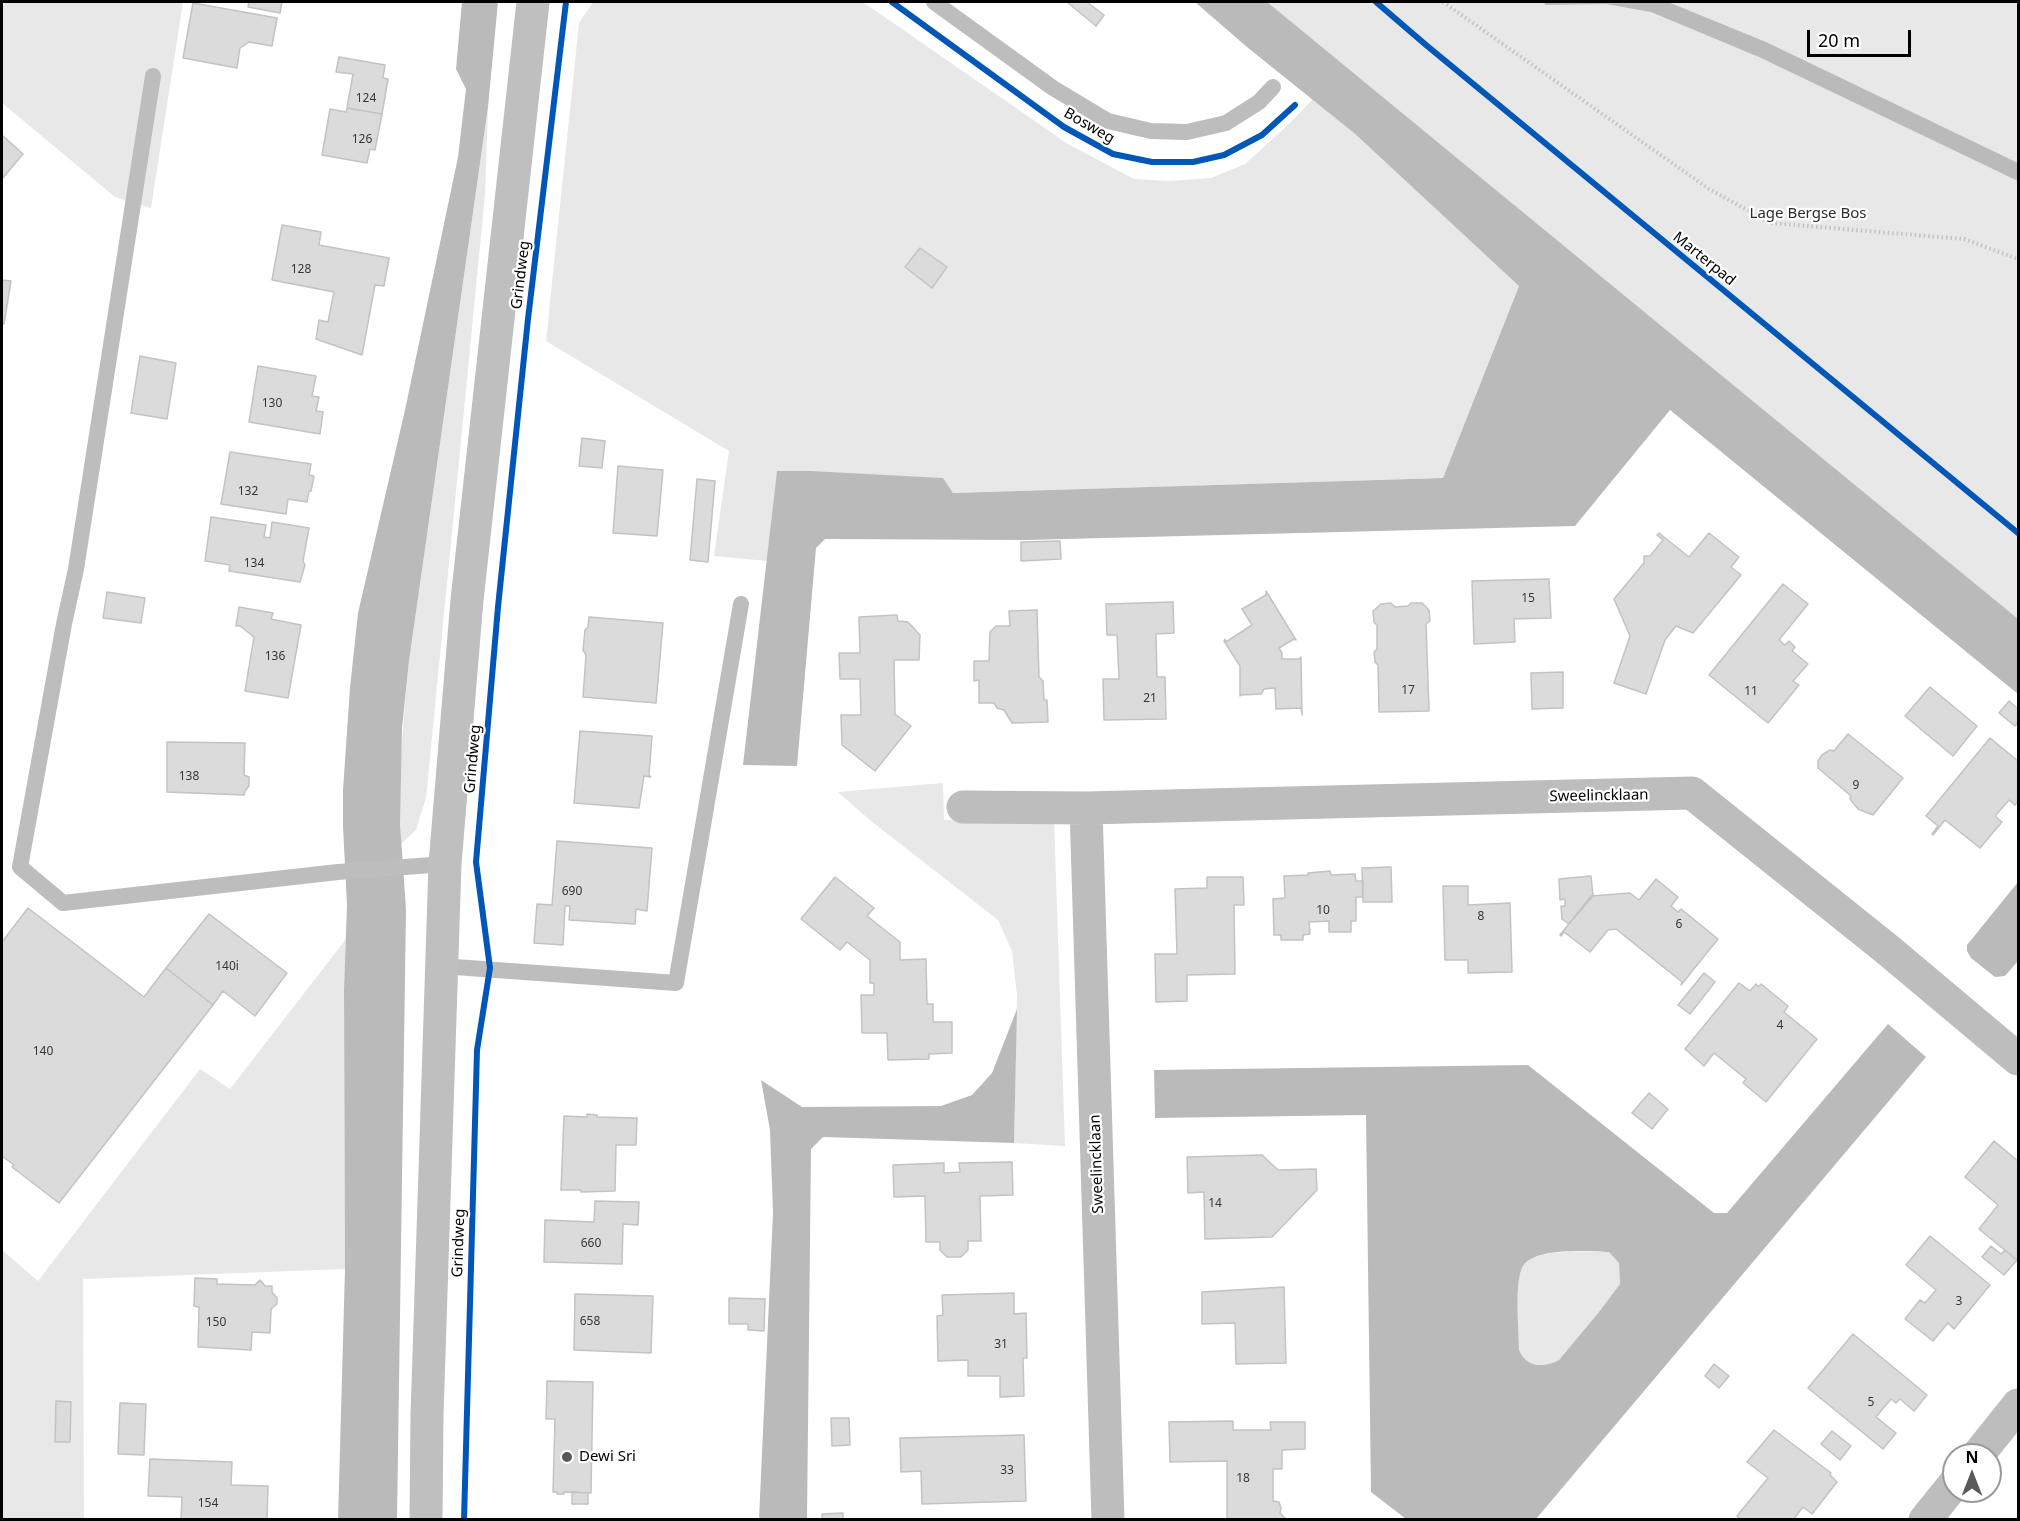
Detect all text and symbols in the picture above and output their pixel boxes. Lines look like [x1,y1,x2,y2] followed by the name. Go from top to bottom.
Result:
[1810,18,1914,56] scale bar
[1818,28,1860,52] text: 20 m
[356,92,376,106] house number: 124
[1060,104,1118,148] street label: Bosweg
[352,133,372,147] house number: 126
[1750,205,1866,223] park label: Lage Bergse Bos
[1669,228,1739,290] street label: Marterpad
[508,240,534,310] street label: Grindweg
[291,263,311,277] house number: 128
[262,397,282,411] house number: 130
[238,485,258,499] house number: 132
[244,557,264,571] house number: 134
[1521,592,1535,606] house number: 15
[265,650,285,664] house number: 136
[1401,684,1415,698] house number: 17
[1744,685,1758,699] house number: 11
[1143,692,1157,706] house number: 21
[461,724,485,794] street label: Grindweg
[179,770,199,784] house number: 138
[1853,779,1859,793] house number: 9
[1549,786,1649,806] street label: Sweelincklaan
[562,885,582,899] house number: 690
[1316,904,1330,918] house number: 10
[1478,910,1484,924] house number: 8
[1676,918,1682,932] house number: 6
[215,960,239,974] house number: 140i
[1777,1019,1783,1033] house number: 4
[33,1045,53,1059] house number: 140
[1086,1114,1108,1214] street label: Sweelincklaan
[1208,1197,1222,1211] house number: 14
[449,1208,469,1278] street label: Grindweg
[581,1237,601,1251] house number: 660
[1956,1295,1962,1309] house number: 3
[580,1315,600,1329] house number: 658
[206,1316,226,1330] house number: 150
[994,1338,1008,1352] house number: 31
[1868,1396,1874,1410] house number: 5
[1942,1443,2002,1503] north arrow
[1965,1446,1979,1468] text: N
[579,1448,636,1466] place label: Dewi Sri
[560,1450,574,1464] marker: Dewi Sri
[1000,1464,1014,1478] house number: 33
[1236,1472,1250,1486] house number: 18
[198,1497,218,1511] house number: 154

